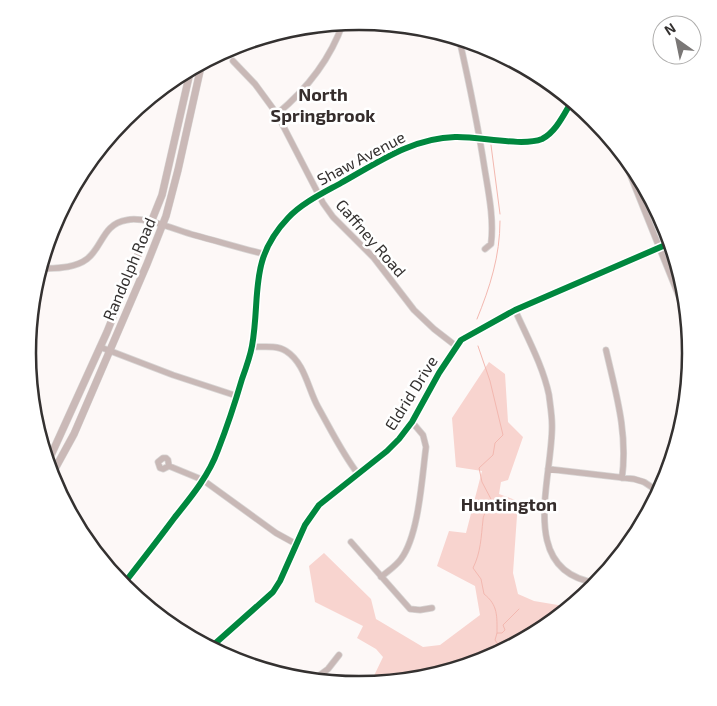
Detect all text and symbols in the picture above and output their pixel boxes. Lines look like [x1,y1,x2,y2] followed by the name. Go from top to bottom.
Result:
[652,15,702,65] north arrow
[661,19,679,39] text: N
[271,83,375,126] district label: North Springbrook
[314,126,408,189] street label: Shaw Avenue
[333,195,410,280] street label: Gaffney Road
[98,214,159,323] street label: Randolph Road
[380,352,441,433] street label: Eldrid Drive
[461,493,557,515] district label: Huntington

